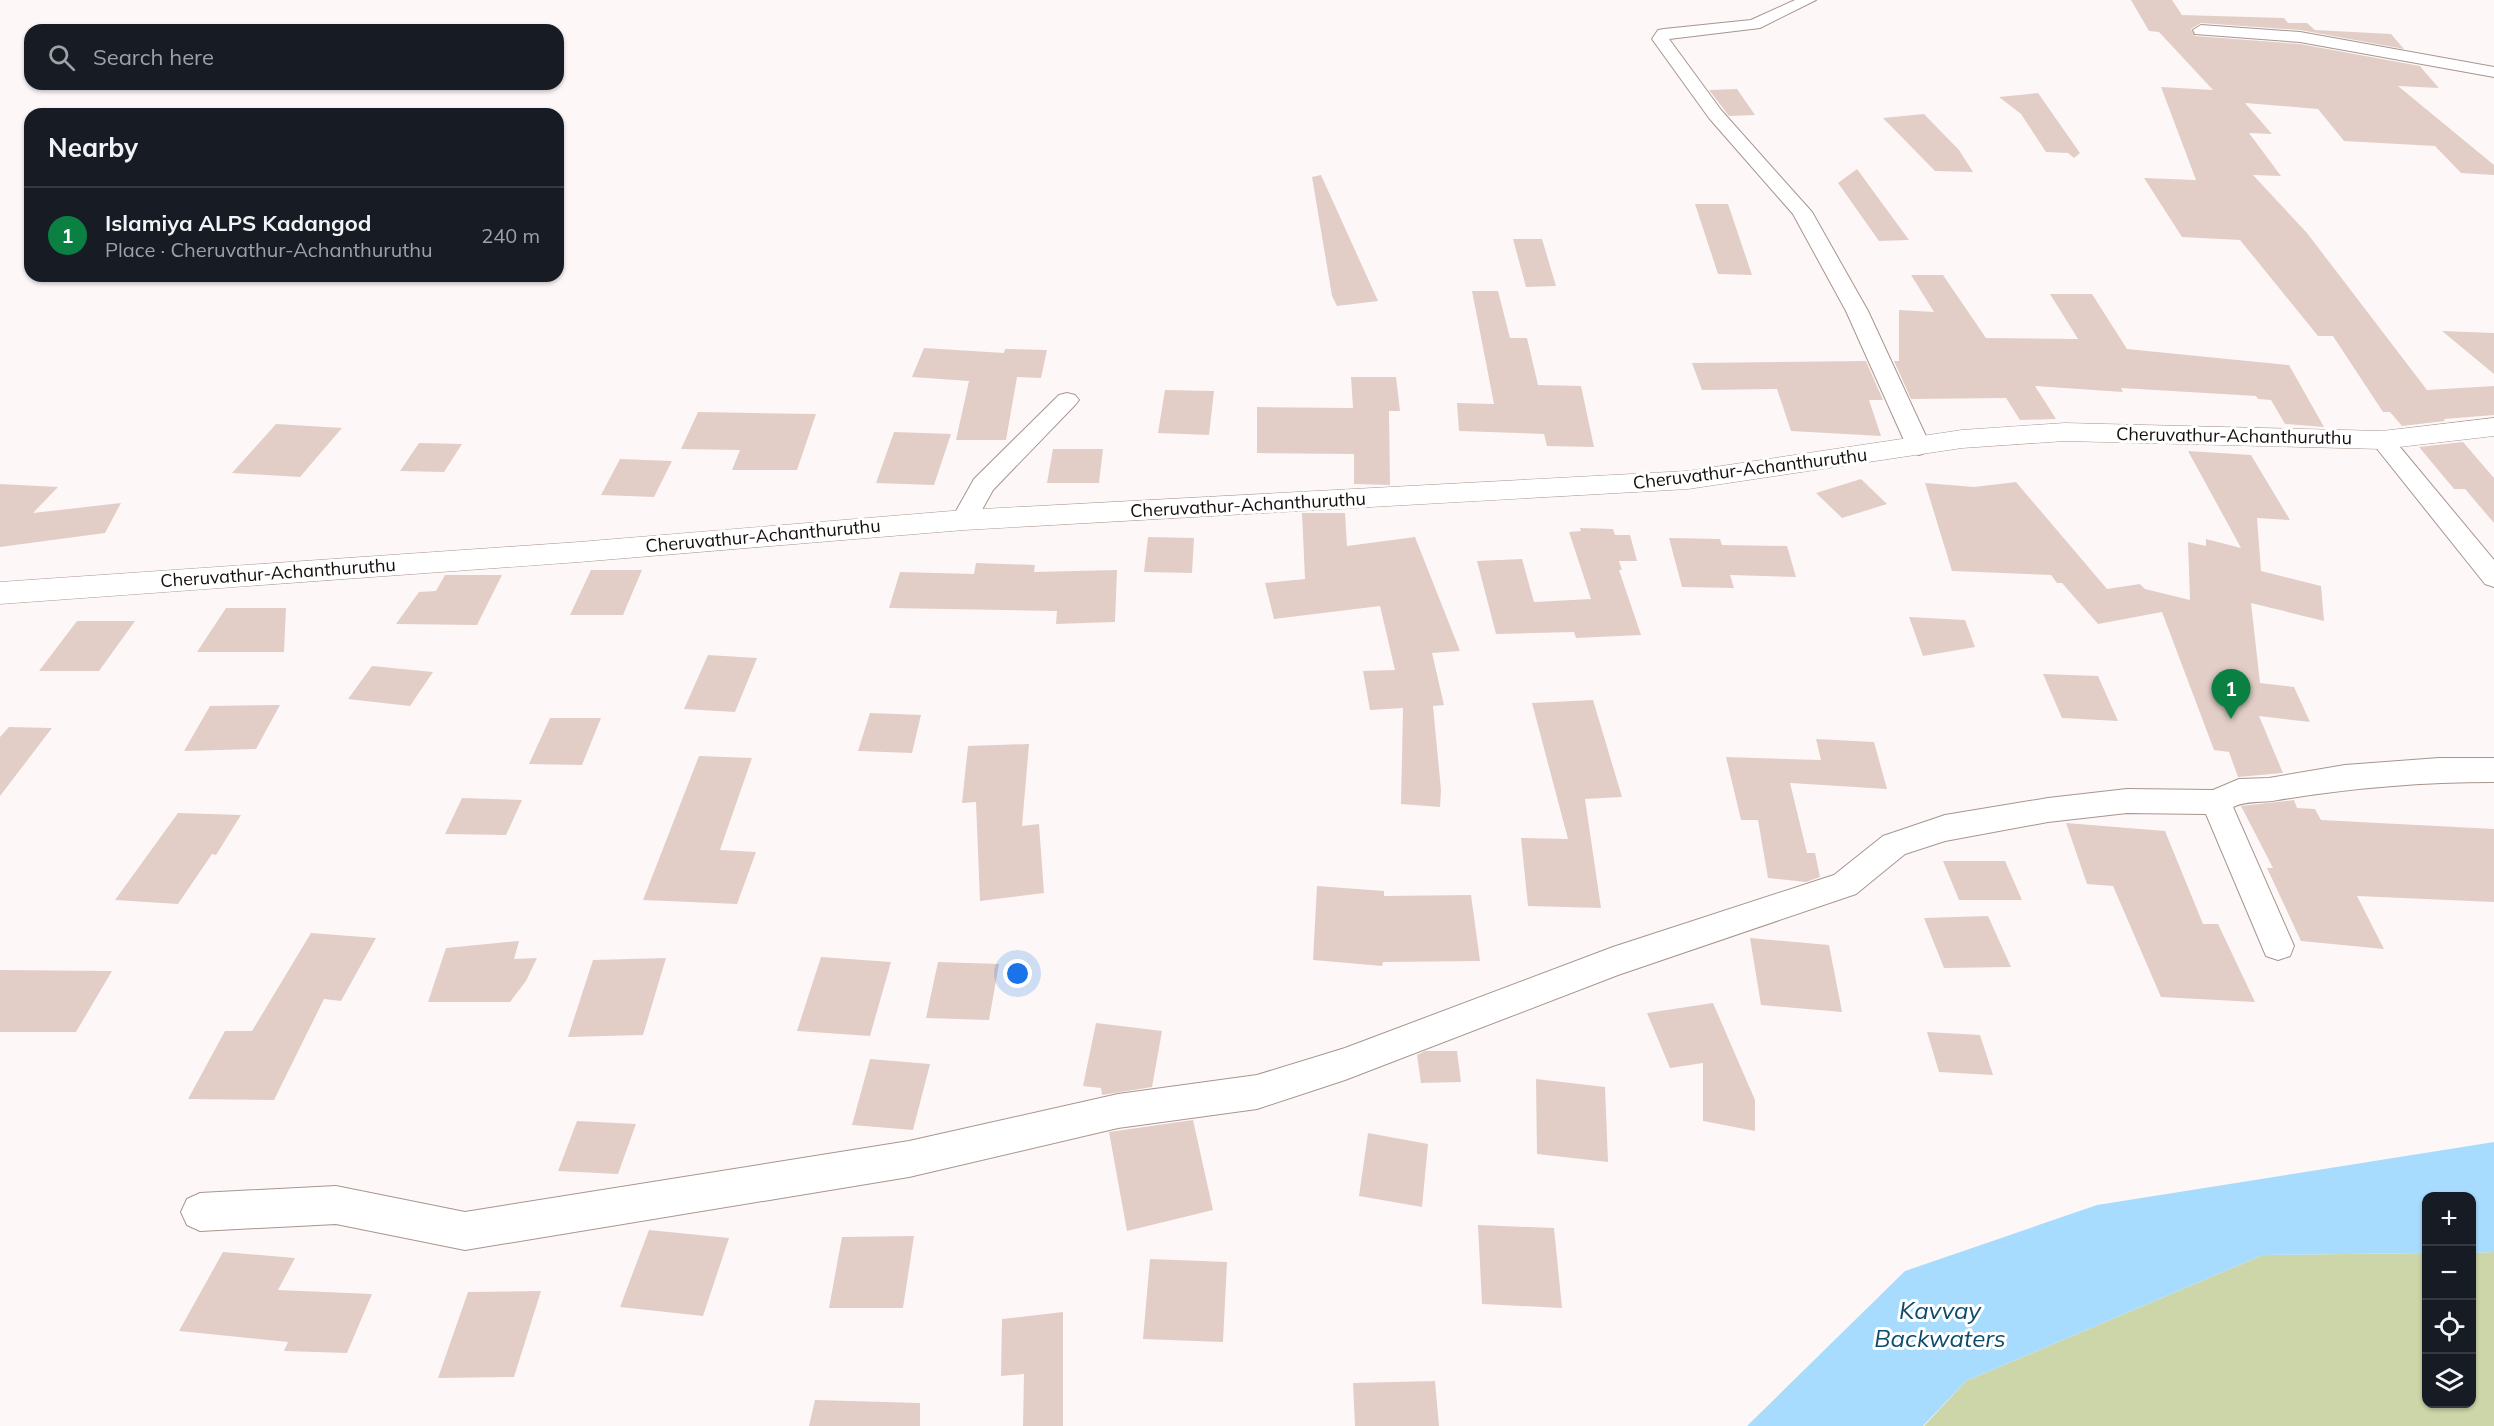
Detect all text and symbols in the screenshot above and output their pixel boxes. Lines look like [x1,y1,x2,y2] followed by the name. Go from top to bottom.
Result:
[24,24,564,90] search box
[45,41,78,74] icon: search
[93,43,214,71] text: Search here
[48,131,138,164] text: Nearby
[105,209,371,237] text: Islamiya ALPS Kadangod
[62,223,74,248] text: 1
[481,223,540,248] text: 240 m
[105,237,432,262] text: Place · Cheruvathur-Achanthuruthu
[2116,422,2352,449] street label: Cheruvathur-Achanthuruthu
[1632,443,1868,494] street label: Cheruvathur-Achanthuruthu
[1130,487,1366,522] street label: Cheruvathur-Achanthuruthu
[644,514,881,557] street label: Cheruvathur-Achanthuruthu
[160,553,396,592] street label: Cheruvathur-Achanthuruthu
[2212,670,2250,719] pin: 1
[1003,959,1032,988] your location
[2422,1192,2476,1408] map controls
[2422,1192,2476,1246] button: +
[2422,1246,2476,1300] button: −
[1874,1295,2006,1353] water label: Kavvay Backwaters
[2422,1300,2476,1354] button: locate
[2422,1354,2476,1408] button: layers

